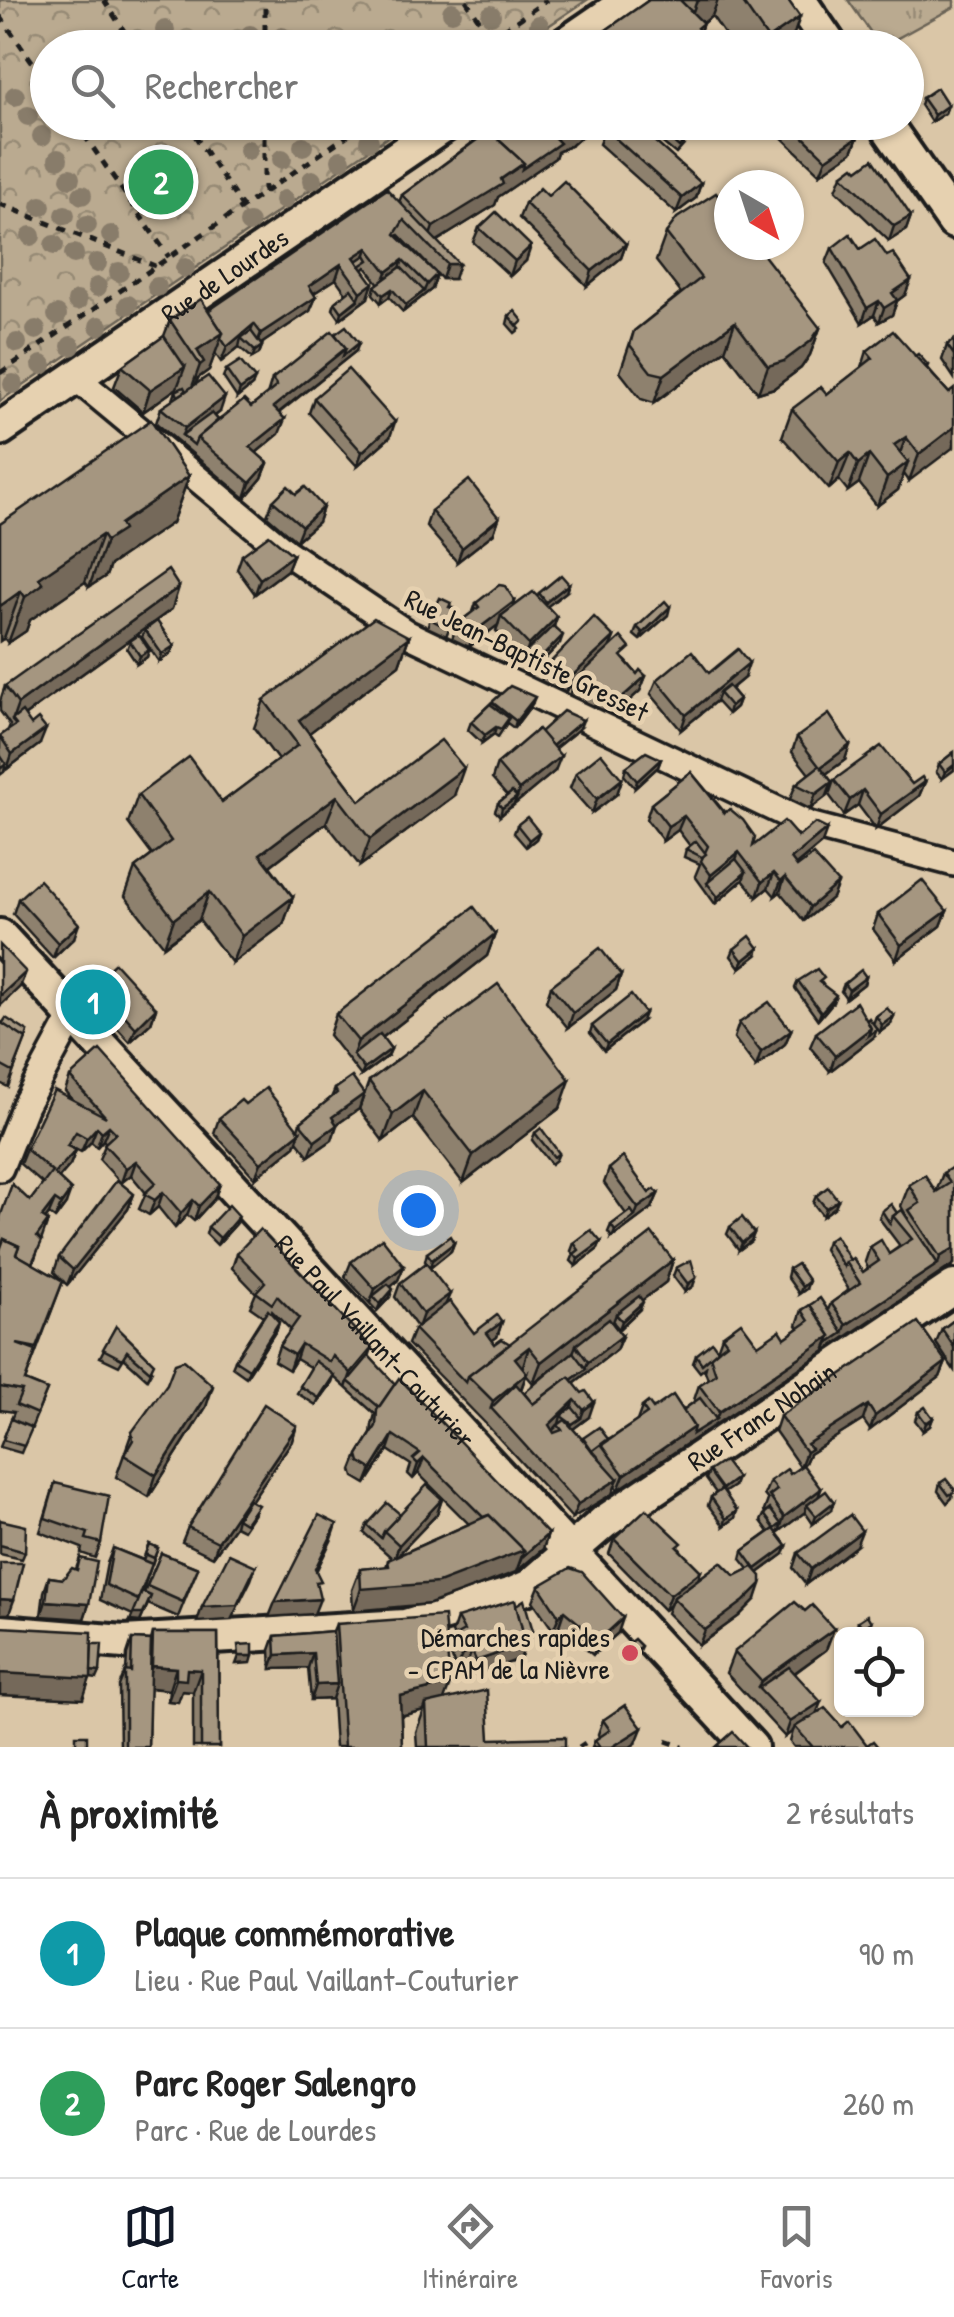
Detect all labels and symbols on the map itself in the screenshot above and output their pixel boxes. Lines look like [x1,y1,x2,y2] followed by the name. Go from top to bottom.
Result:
[128,144,194,220] pin: 2
[714,170,804,260] north arrow
[153,218,296,333] street label: Rue de Lourdes
[399,579,656,731] street label: Rue Jean-Baptiste Gresset
[61,964,126,1040] pin: 1
[393,1185,444,1236] your location
[267,1226,484,1456] street label: Rue Paul Vaillant-Couturier
[680,1353,844,1480] street label: Rue Franc Nohain
[408,1618,610,1688] place label: Démarches rapides - CPAM de la Nièvre
[619,1642,641,1664] marker: Démarches rapides - CPAM de la Nièvre

